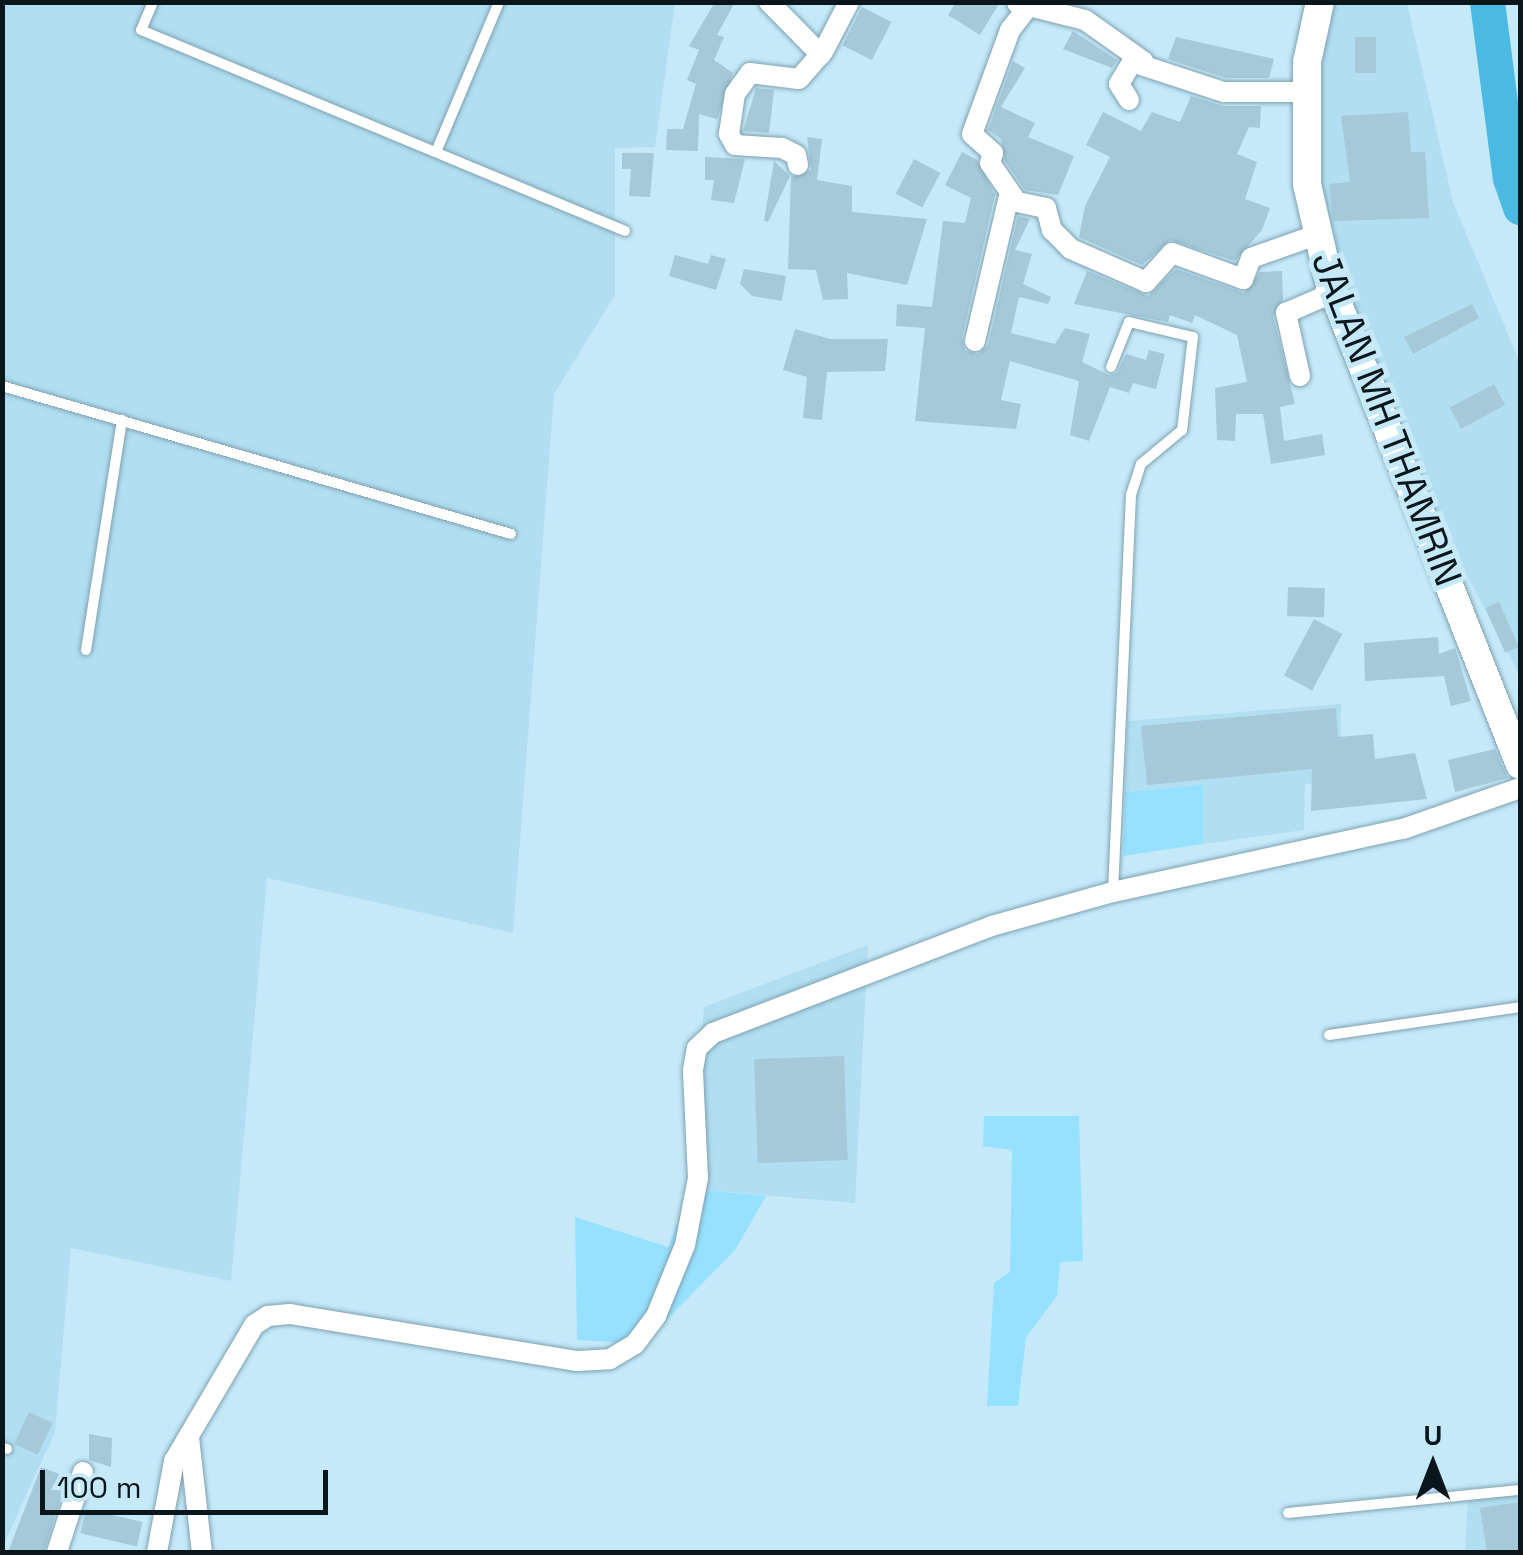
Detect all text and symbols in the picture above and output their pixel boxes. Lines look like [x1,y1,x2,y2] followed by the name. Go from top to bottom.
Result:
[1301,245,1471,593] street label: JALAN MH THAMRIN
[1383,1415,1483,1515] north arrow
[1424,1417,1442,1453] text: U
[45,1450,332,1512] scale bar
[57,1468,142,1507] text: 100 m

